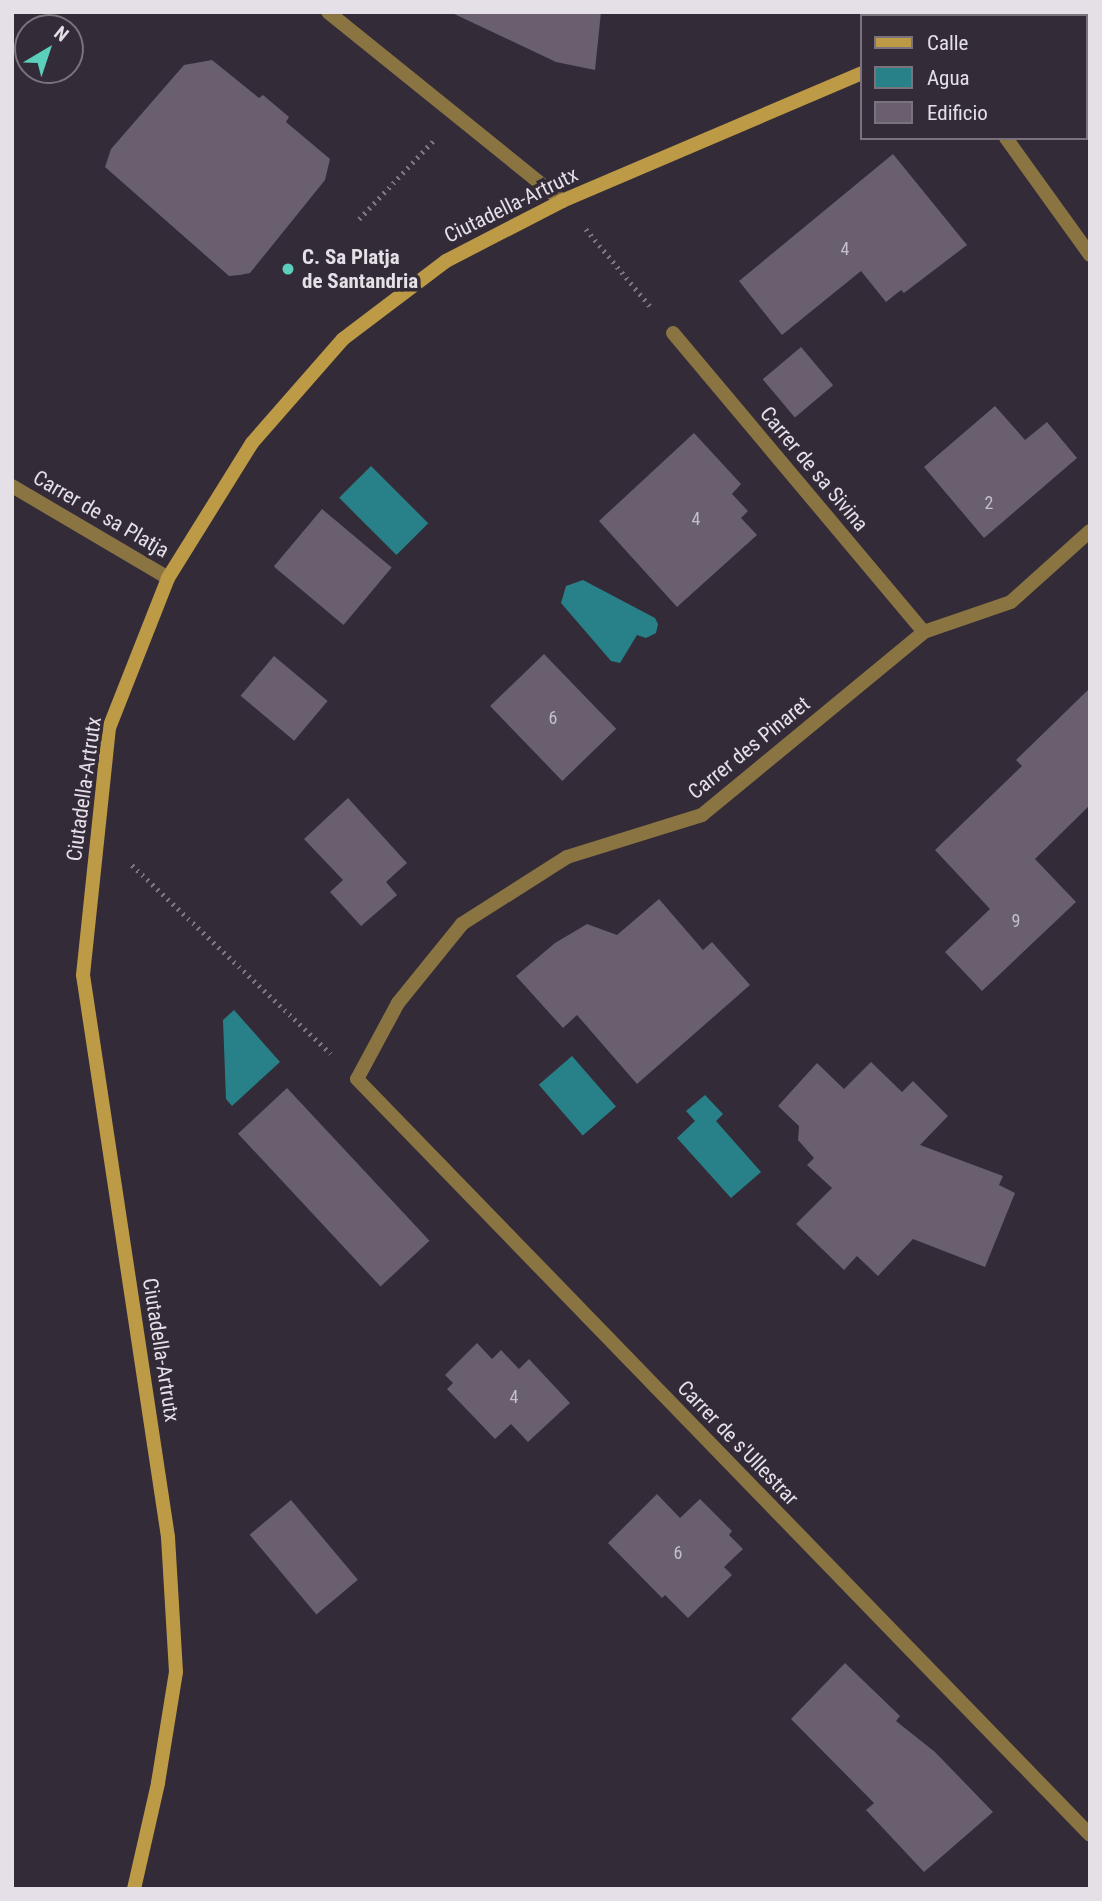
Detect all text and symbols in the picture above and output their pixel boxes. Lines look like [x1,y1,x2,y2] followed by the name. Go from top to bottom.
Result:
[14,14,84,84] north arrow
[860,14,1088,140] legend
[50,21,73,46] text: N
[927,31,968,55] text: Calle
[927,66,970,90] text: Agua
[927,101,988,125] text: Edificio
[440,162,582,248] street label: Ciutadella-Artrutx
[841,238,849,260] house number: 4
[302,244,418,294] place label: C. Sa Platja de Santandria
[280,261,296,277] marker: C. Sa Platja de Santandria
[755,402,873,536] street label: Carrer de sa Sivina
[29,465,173,563] street label: Carrer de sa Platja
[985,492,993,514] house number: 2
[692,508,700,530] house number: 4
[683,691,815,805] street label: Carrer des Pinaret
[549,707,557,729] house number: 6
[61,715,107,863] street label: Ciutadella-Artrutx
[1012,910,1020,932] house number: 9
[137,1276,185,1424] street label: Ciutadella-Artrutx
[672,1375,804,1511] street label: Carrer de s'Ullestrar
[510,1386,518,1408] house number: 4
[674,1542,682,1564] house number: 6

